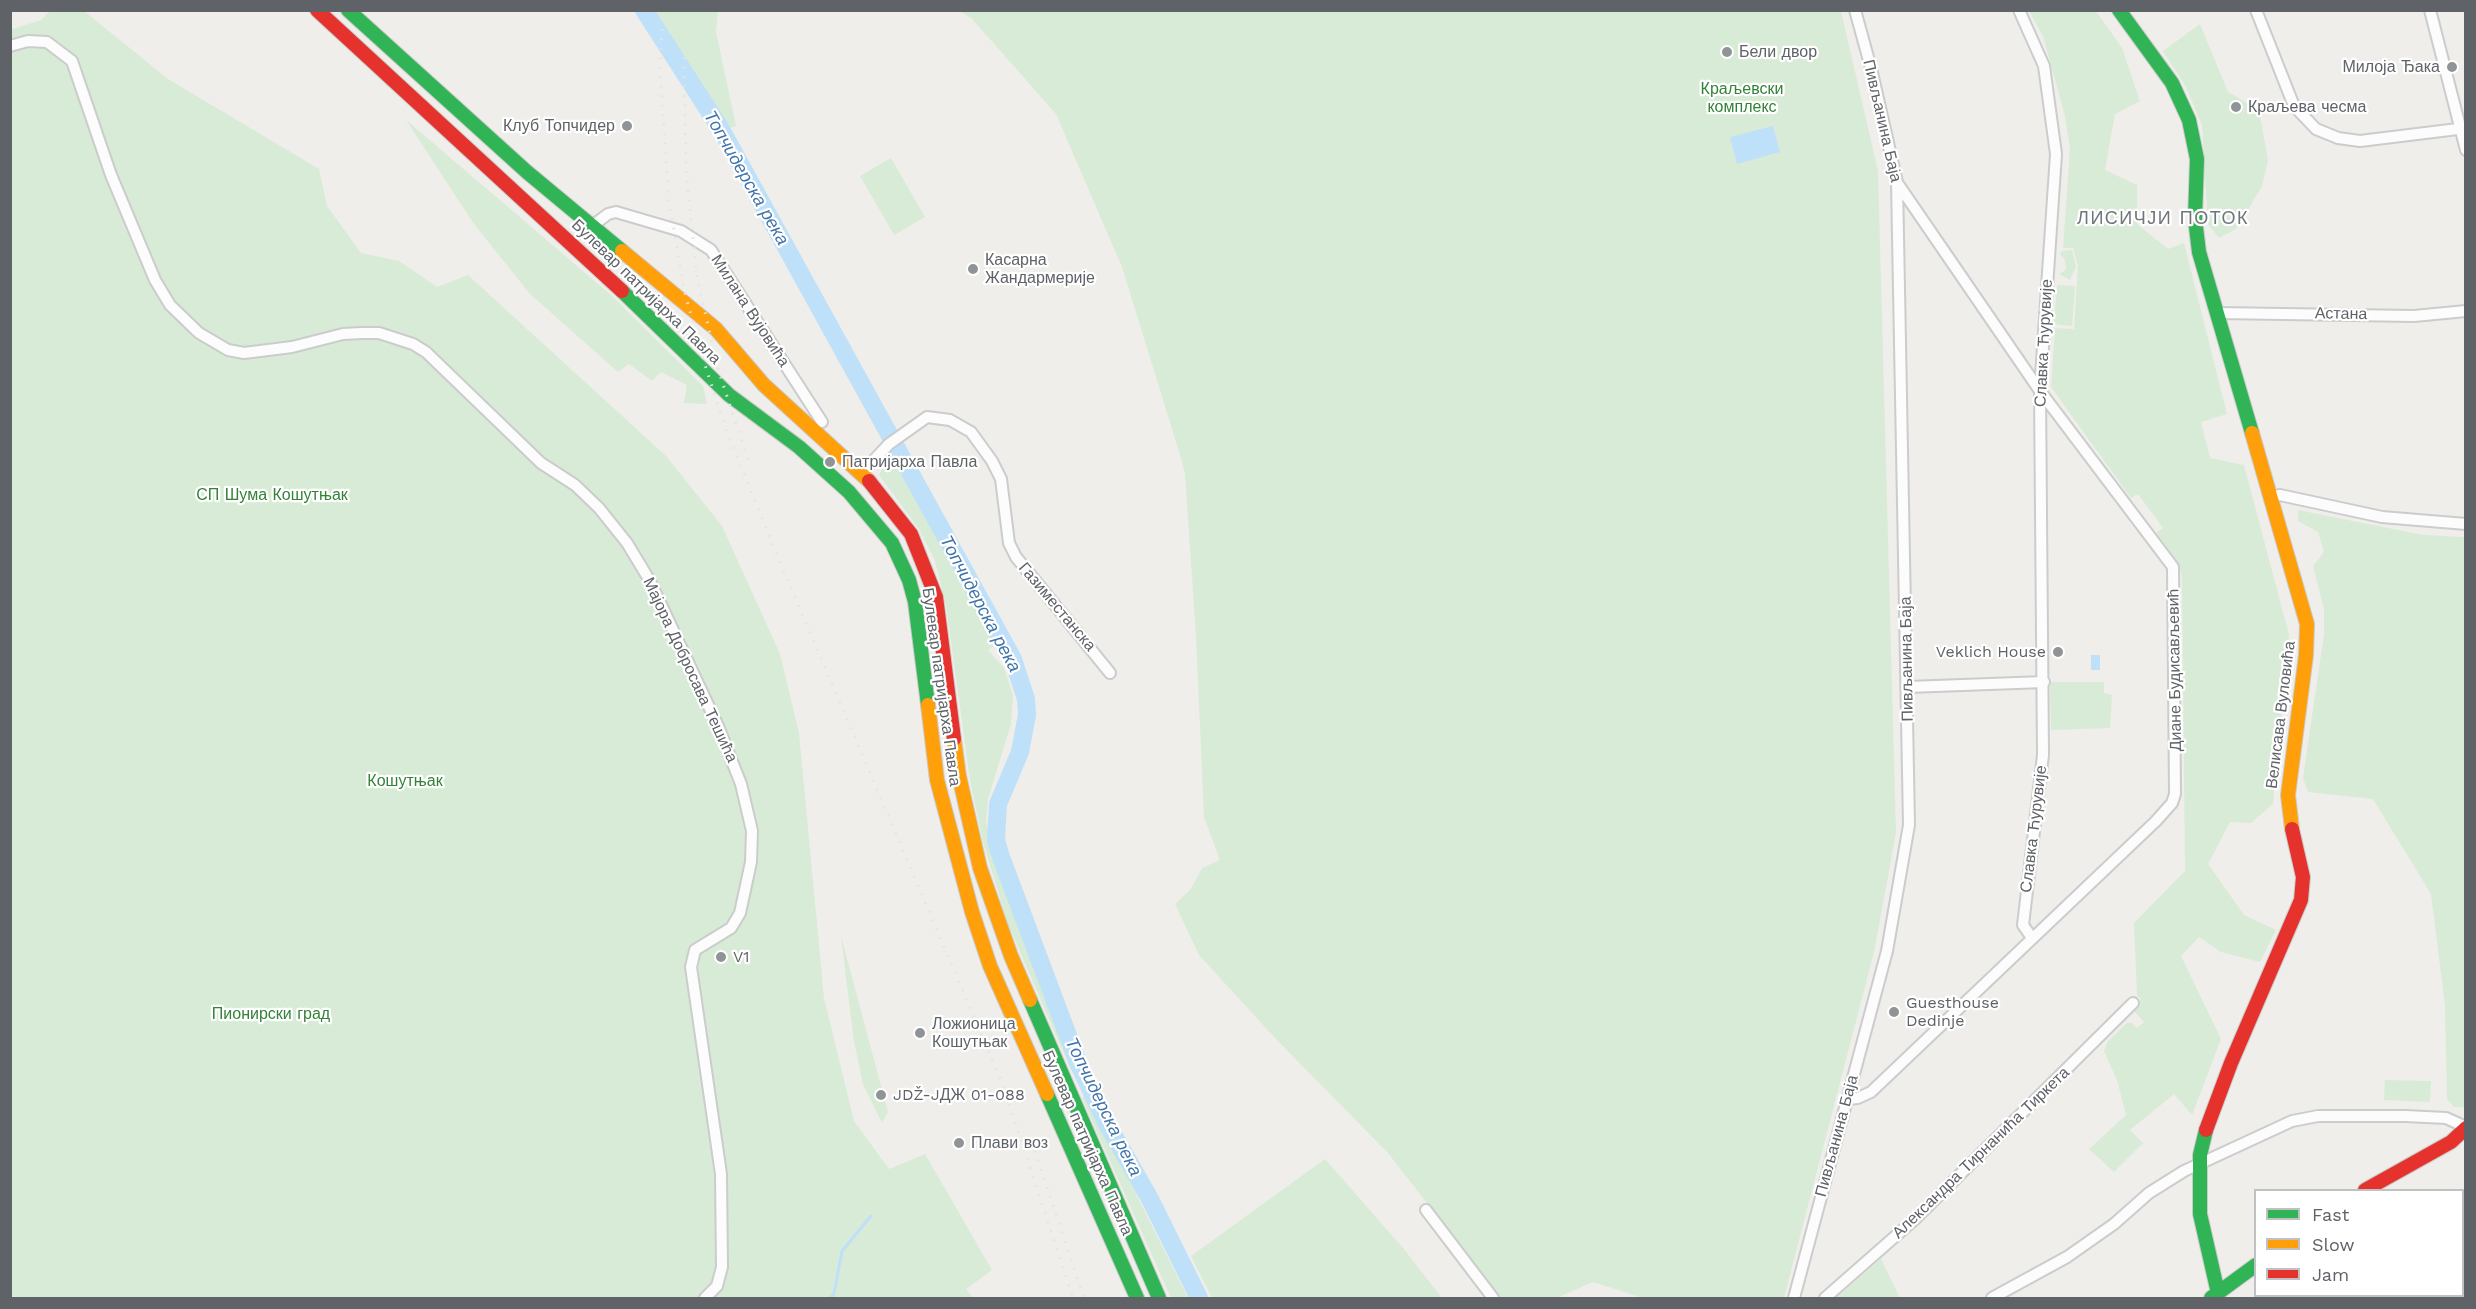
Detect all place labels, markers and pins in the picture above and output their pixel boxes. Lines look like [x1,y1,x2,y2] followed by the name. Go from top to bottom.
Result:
[1739,42,1817,62] place label: Бели двор
[1720,45,1734,59] marker: Бели двор
[2342,57,2440,77] place label: Милоја Ђака
[2445,60,2459,74] marker: Милоја Ђака
[2248,97,2366,117] place label: Краљева чесма
[2229,100,2243,114] marker: Краљева чесма
[503,116,615,136] place label: Клуб Топчидер
[620,119,634,133] marker: Клуб Топчидер
[985,250,1095,288] place label: Касарна Жандармерије
[966,262,980,276] marker: Касарна Жандармерије
[842,452,977,472] place label: Патријарха Павла
[823,455,837,469] marker: Патријарха Павла
[1936,642,2046,662] place label: Veklich House
[2051,645,2065,659] marker: Veklich House
[733,947,750,967] place label: V1
[714,950,728,964] marker: V1
[1906,993,1999,1031] place label: Guesthouse Dedinje
[1887,1005,1901,1019] marker: Guesthouse Dedinje
[932,1014,1016,1052] place label: Ложионица Кошутњак
[913,1026,927,1040] marker: Ложионица Кошутњак
[893,1085,1025,1105] place label: JDŽ-JДЖ 01-088
[874,1088,888,1102] marker: JDŽ-JДЖ 01-088
[971,1133,1048,1153] place label: Плави воз
[952,1136,966,1150] marker: Плави воз

